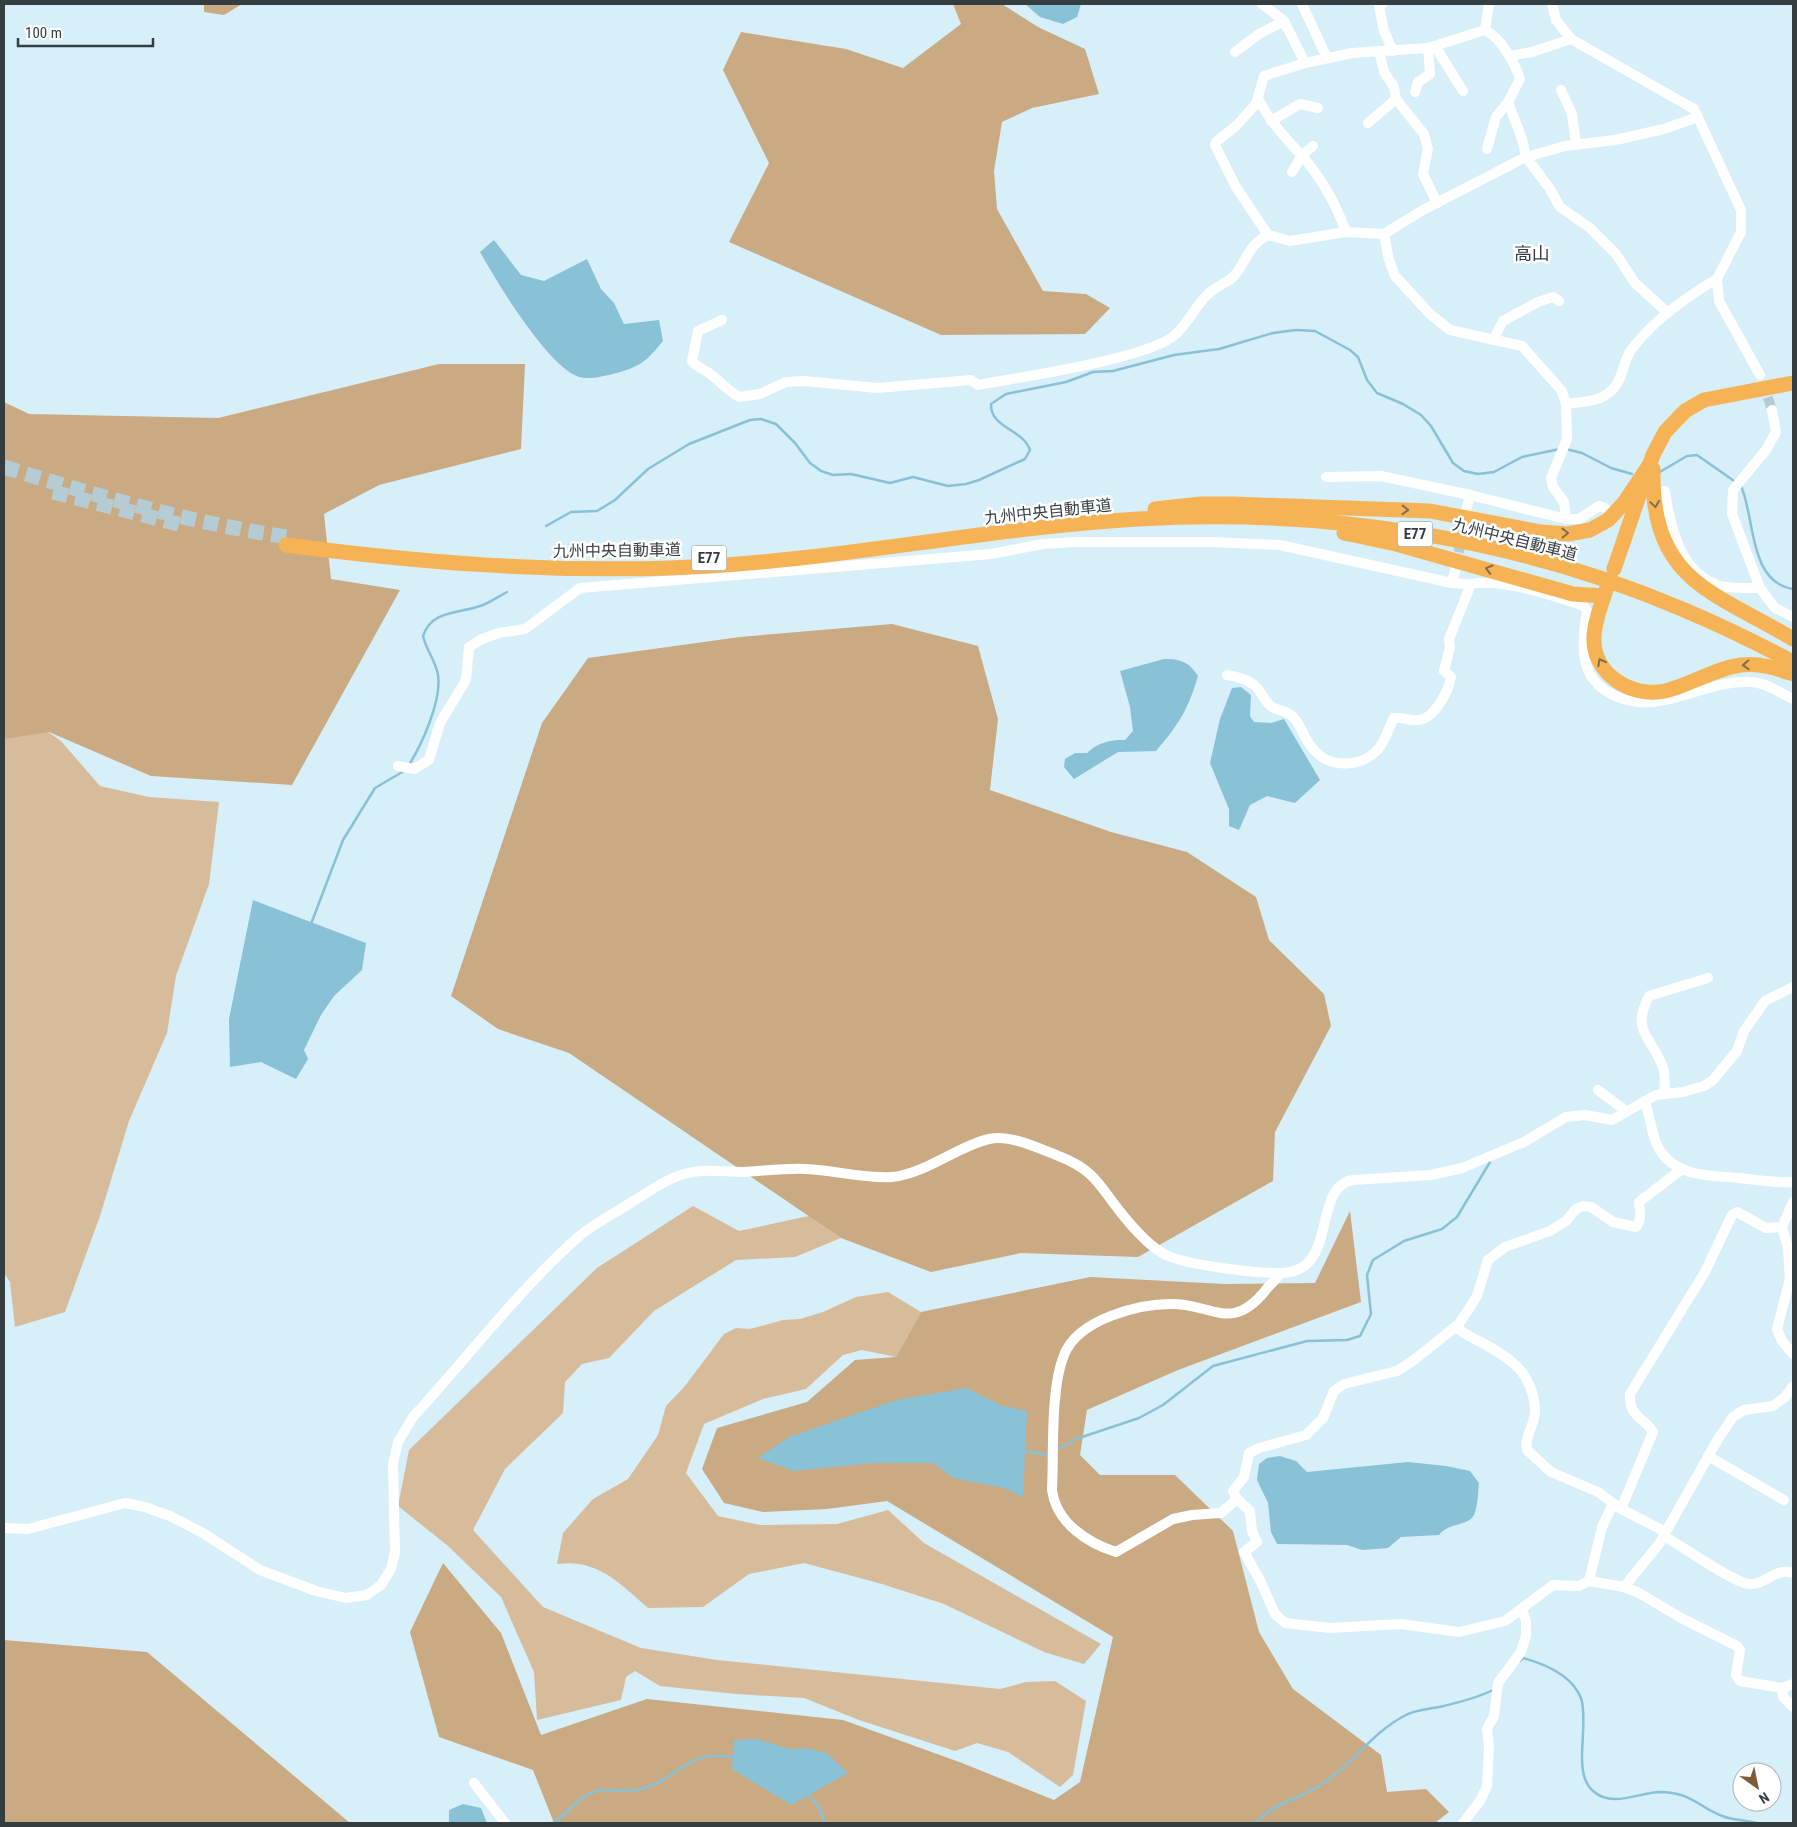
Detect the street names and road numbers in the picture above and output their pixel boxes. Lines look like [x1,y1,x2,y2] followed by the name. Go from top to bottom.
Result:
[983,495,1113,528] street label: 九州中央自動車道
[1450,515,1579,564] street label: 九州中央自動車道
[1398,522,1432,546] road number: E77
[553,540,681,561] street label: 九州中央自動車道
[692,546,726,570] road number: E77

